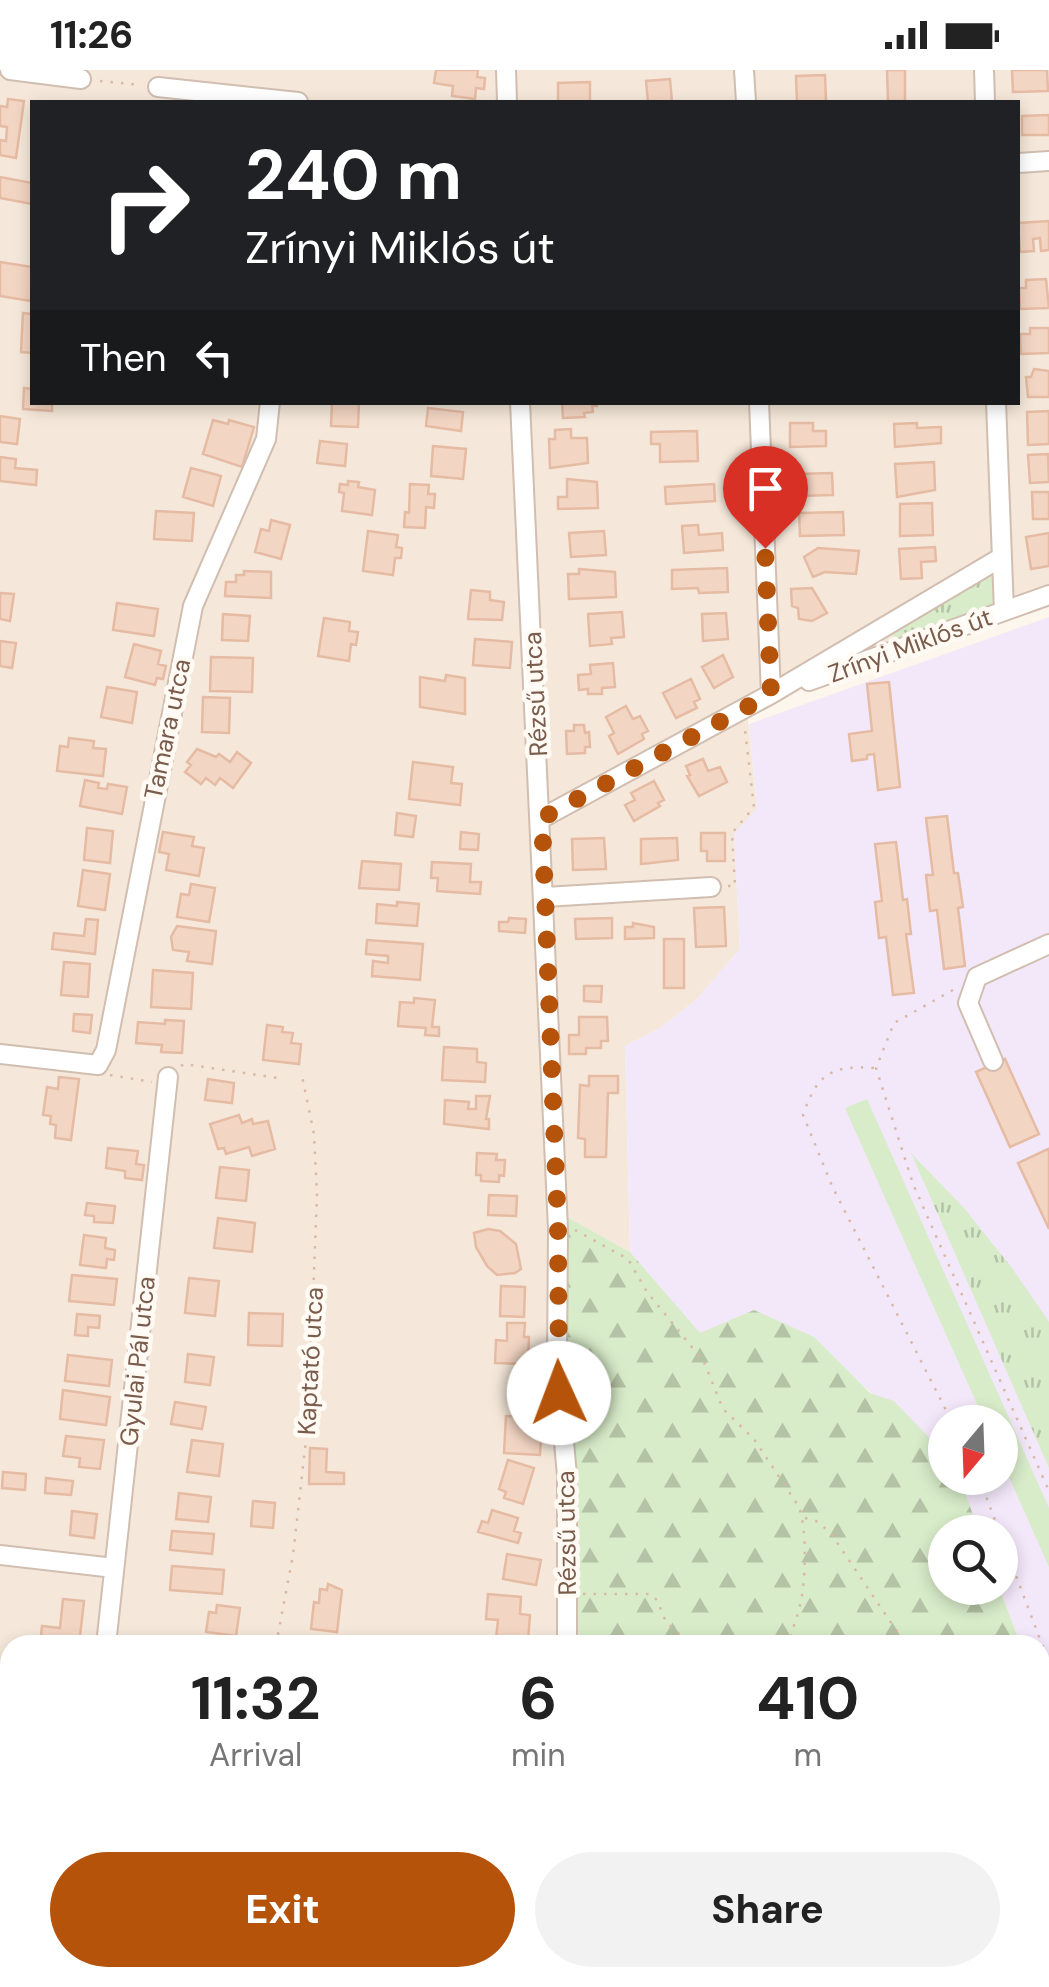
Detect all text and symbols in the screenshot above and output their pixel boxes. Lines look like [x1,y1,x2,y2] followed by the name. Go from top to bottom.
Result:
[50,10,133,60] text: 11:26
[245,130,462,221] text: 240 m
[80,140,210,270] icon: right
[245,218,555,277] text: Zrínyi Miklós út
[187,330,242,385] icon: left
[80,333,167,383] text: Then
[723,446,808,549] pin
[738,461,793,516] icon: arrive
[824,601,997,690] street label: Zrínyi Miklós út
[516,631,555,757] street label: Rézsű utca
[137,656,198,802] street label: Tamara utca
[112,1275,163,1448] street label: Gyulai Pál utca
[290,1286,331,1436] street label: Kaptató utca
[507,1341,611,1445] position arrow
[928,1405,1018,1495] north arrow
[928,1405,1018,1605] map controls
[549,1470,584,1596] street label: Rézsű utca
[928,1515,1018,1605] button: search
[191,1659,320,1738] text: 11:32
[519,1659,557,1738] text: 6
[756,1659,859,1738] text: 410
[209,1734,302,1776] text: Arrival
[511,1734,566,1776] text: min
[794,1734,822,1776] text: m
[50,1852,515,1967] button: Exit
[535,1852,1000,1967] button: Share

